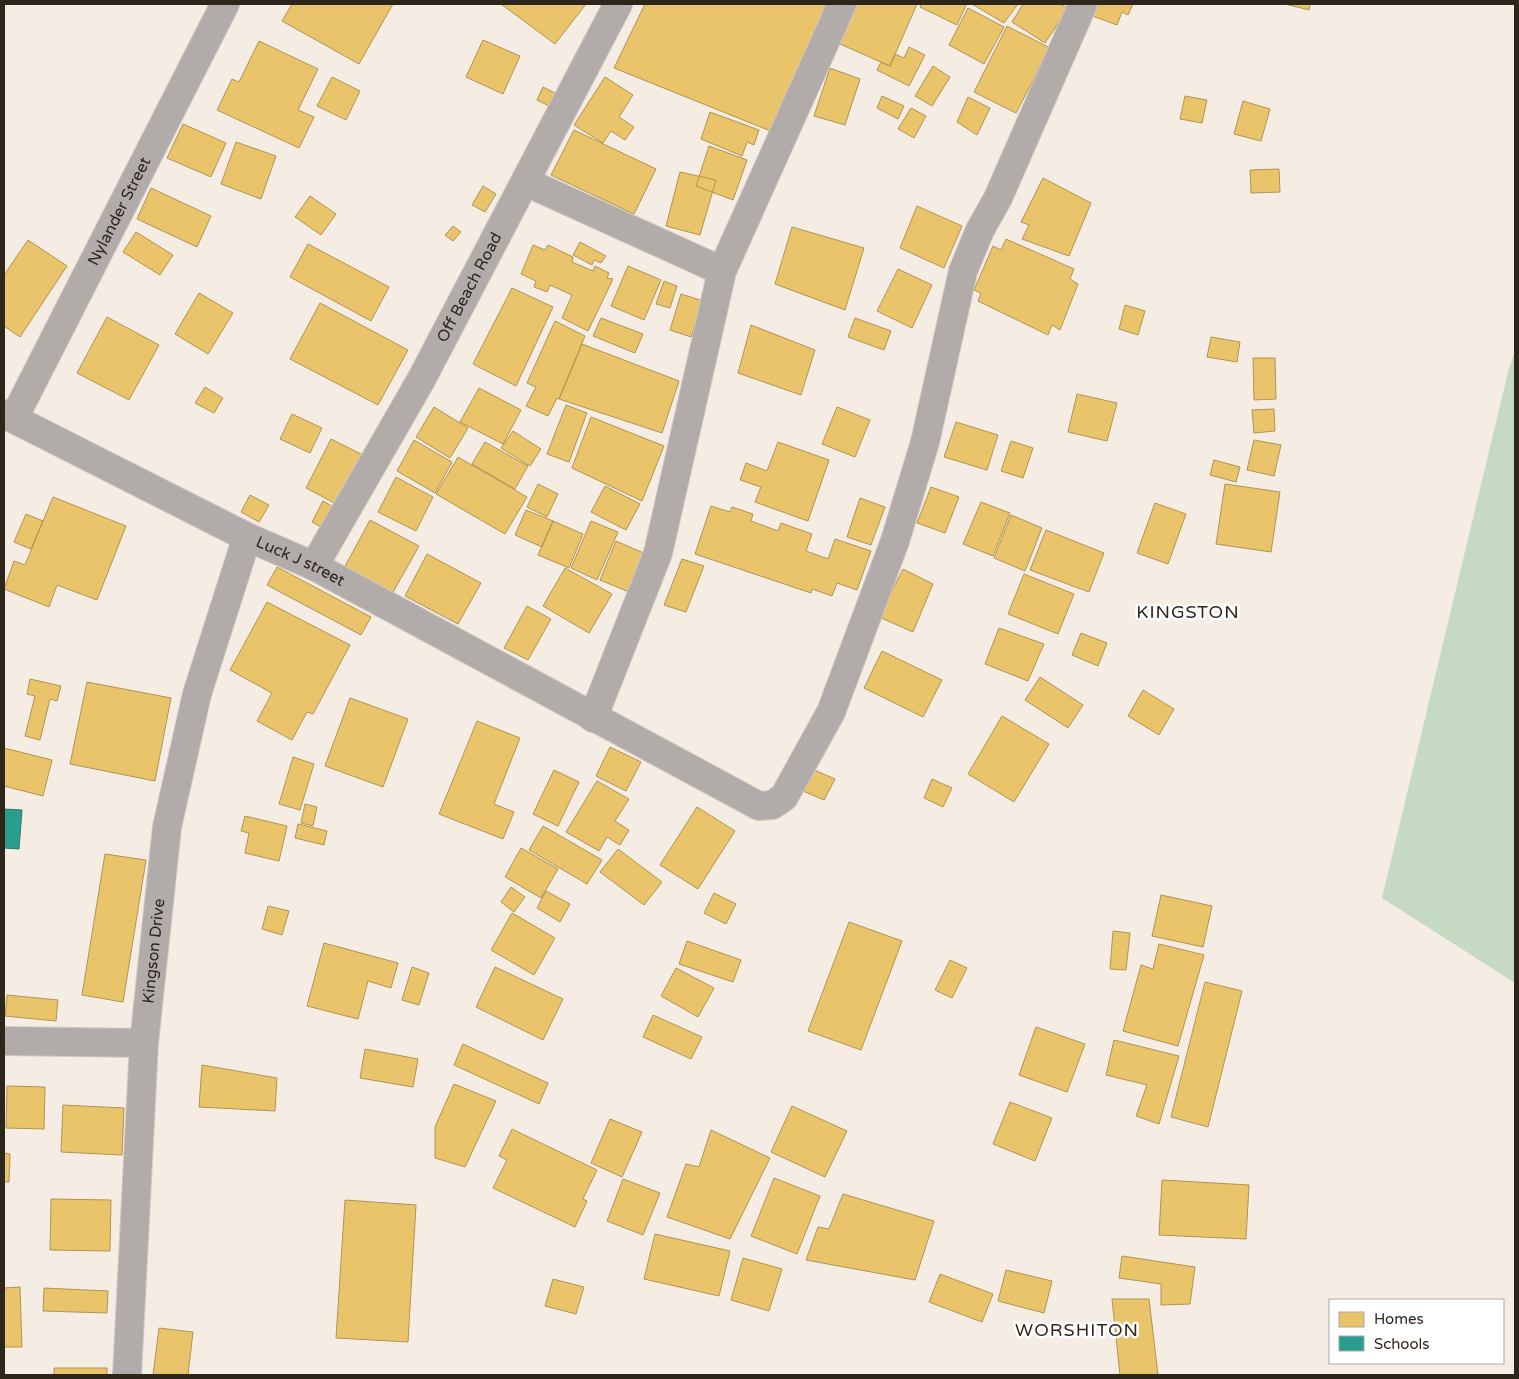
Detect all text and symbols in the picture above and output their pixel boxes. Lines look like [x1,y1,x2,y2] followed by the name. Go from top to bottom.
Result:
[83,154,155,269] street label: Nylander Street
[432,229,506,346] street label: Off Beach Road
[253,532,348,591] street label: Luck J street
[1136,601,1240,623] district label: KINGSTON
[138,898,169,1004] street label: Kingson Drive
[1329,1299,1504,1364] legend
[1374,1310,1424,1328] text: Homes
[1015,1319,1139,1341] district label: WORSHITON
[1374,1335,1430,1353] text: Schools

